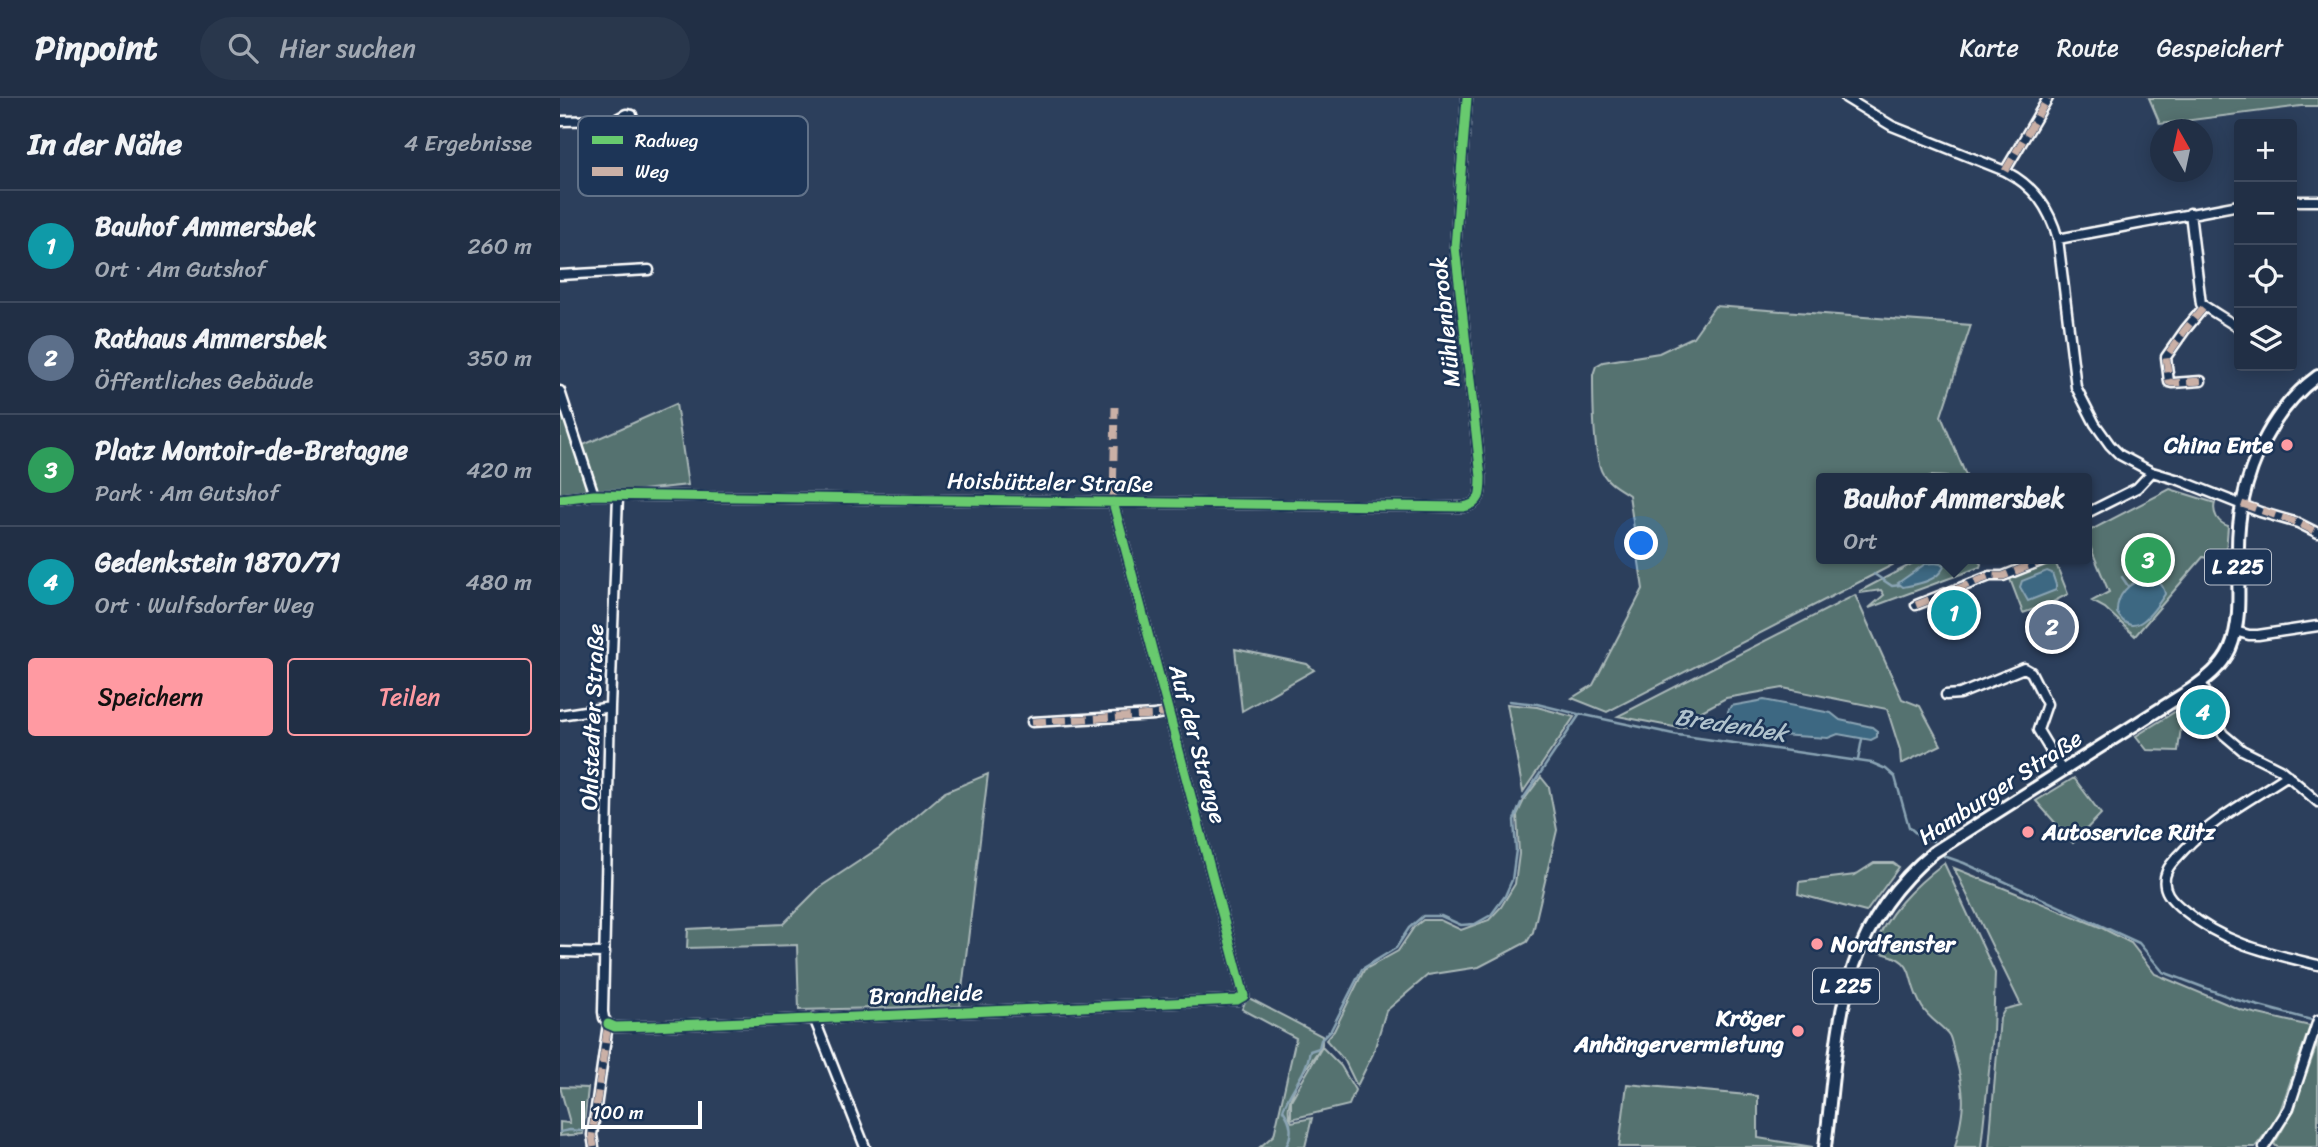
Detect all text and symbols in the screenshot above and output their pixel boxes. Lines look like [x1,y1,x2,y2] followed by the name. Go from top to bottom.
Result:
[200,17,690,80] search box
[35,19,158,77] text: Pinpoint
[280,25,416,71] text: Hier suchen
[1960,27,2019,69] text: Karte
[2057,27,2119,69] text: Route
[2157,27,2283,69] text: Gespeichert
[224,29,262,67] icon: search
[578,116,808,196] legend
[28,117,182,171] text: In der Nähe
[2150,119,2213,182] north arrow
[2234,119,2297,371] map controls
[2234,119,2297,182] button: +
[404,123,532,164] text: 4 Ergebnisse
[635,124,699,157] text: Radweg
[635,155,669,188] text: Weg
[2234,182,2297,245] button: −
[95,203,316,249] text: Bauhof Ammersbek
[46,226,56,267] text: 1
[467,226,532,267] text: 260 m
[2234,245,2297,308] button: locate
[95,249,266,290] text: Ort · Am Gutshof
[1418,254,1473,389] street label: Mühlenbrook
[2234,308,2297,371] button: layers
[95,315,327,361] text: Rathaus Ammersbek
[44,338,58,379] text: 2
[467,338,532,379] text: 350 m
[95,361,313,402] text: Öffentliches Gebäude
[2163,425,2274,466] place label: China Ente
[95,427,408,473] text: Platz Montoir-de-Bretagne
[2279,437,2295,453] marker: China Ente
[45,450,57,491] text: 3
[466,450,532,491] text: 420 m
[947,460,1153,505] street label: Hoisbütteler Straße
[95,473,279,514] text: Park · Am Gutshof
[1816,473,2092,564] popup
[1843,475,2065,521] text: Bauhof Ammersbek
[1843,521,1878,562] text: Ort
[1624,526,1658,560] your location
[2125,534,2171,586] pin: 3
[95,539,340,585] text: Gedenkstein 1870/71
[2205,550,2271,584] road number: L 225
[44,562,58,603] text: 4
[466,562,532,603] text: 480 m
[95,585,314,626] text: Ort · Wulfsdorfer Weg
[1931,587,1977,639] pin: 1
[2029,601,2075,653] pin: 2
[569,623,616,811] street label: Ohlstedter Straße
[28,658,273,736] button: Speichern
[287,658,532,736] button: Teilen
[1156,659,1239,829] street label: Auf der Strenge
[2180,686,2226,738] pin: 4
[1672,695,1793,755] water label: Bredenbek
[1909,718,2091,856] street label: Hamburger Straße
[2041,812,2216,853] place label: Autoservice Rütz
[2020,824,2036,840] marker: Autoservice Rütz
[1830,924,1957,965] place label: Nordfenster
[1809,936,1825,952] marker: Nordfenster
[1813,968,1879,1004] road number: L 225
[868,972,984,1017] street label: Brandheide
[1573,998,1786,1065] place label: Kröger Anhängervermietung
[1790,1023,1806,1039] marker: Kröger Anhängervermietung
[592,1096,644,1129] text: 100 m
[581,1098,702,1130] scale bar

